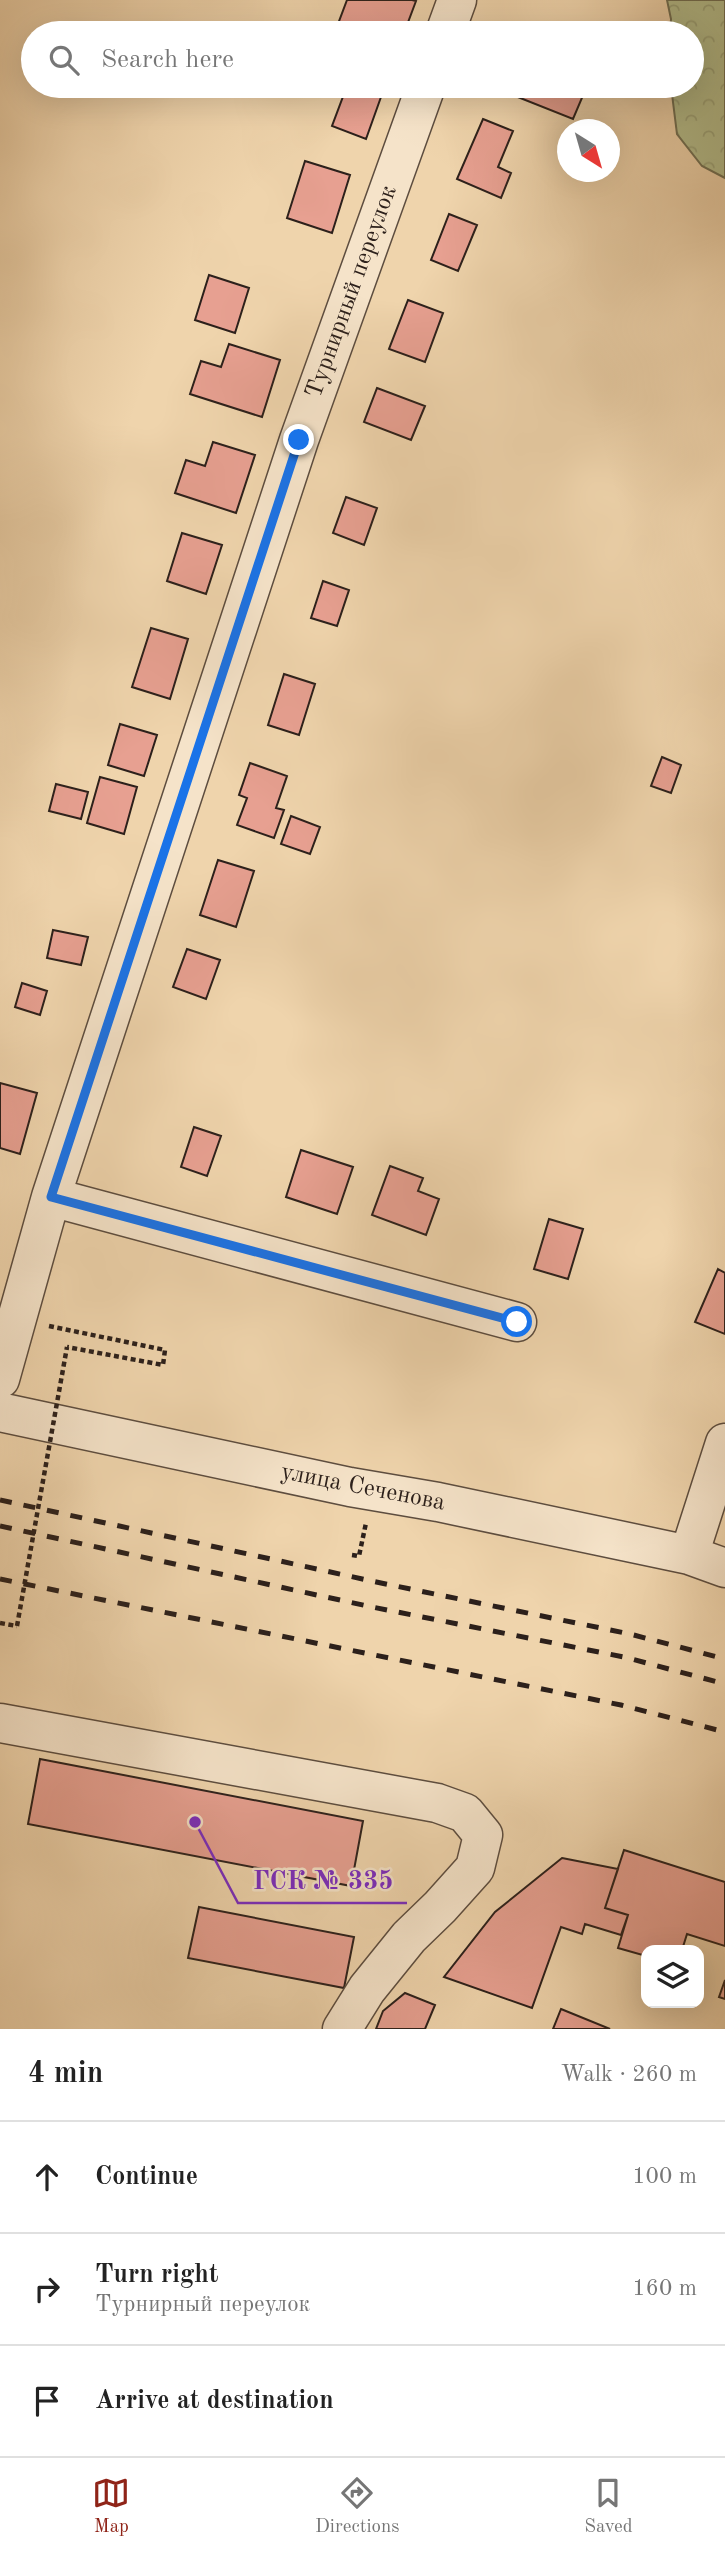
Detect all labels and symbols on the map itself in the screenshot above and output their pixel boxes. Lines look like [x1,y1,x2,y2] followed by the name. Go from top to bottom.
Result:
[557,119,620,182] north arrow
[302,182,402,402] street label: Турнирный переулок
[283,424,314,455] route end
[501,1306,532,1337] route start
[279,1460,447,1516] street label: улица Сеченова
[238,1856,407,1903] callout: ГСК № 335
[253,1869,393,1895] text: ГСК № 335

